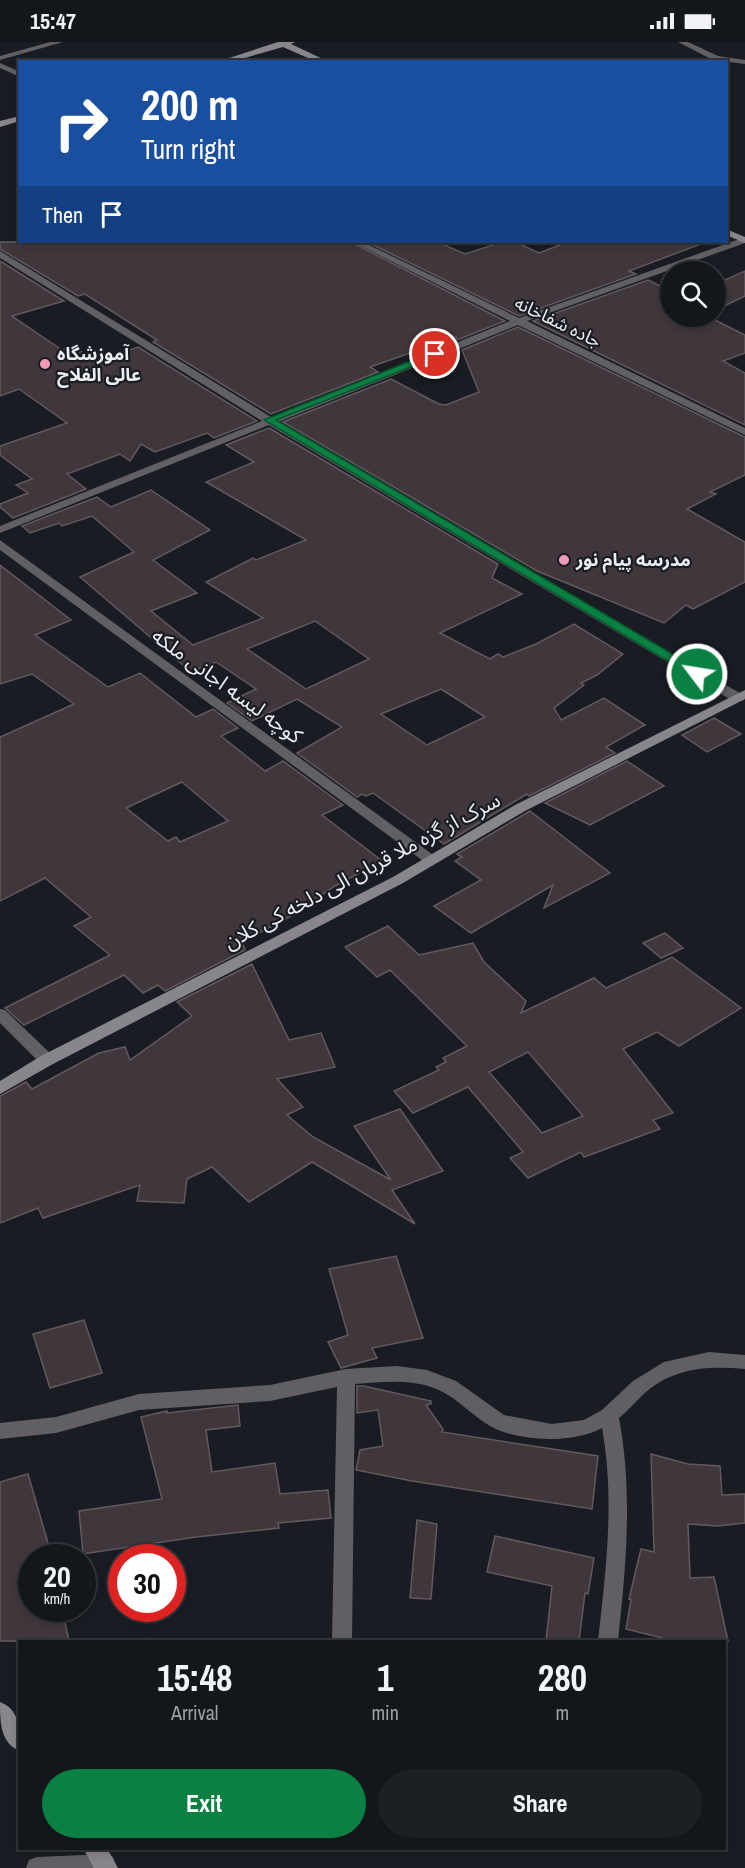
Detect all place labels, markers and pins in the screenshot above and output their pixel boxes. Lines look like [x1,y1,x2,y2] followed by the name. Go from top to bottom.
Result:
[409,328,460,379] pin
[57,341,141,388] place label: آموزشگاه عالی الفلاح
[38,357,52,371] marker: آموزشگاه عالی الفلاح
[575,547,691,573] place label: مدرسه پیام نور
[557,553,571,567] marker: مدرسه پیام نور

